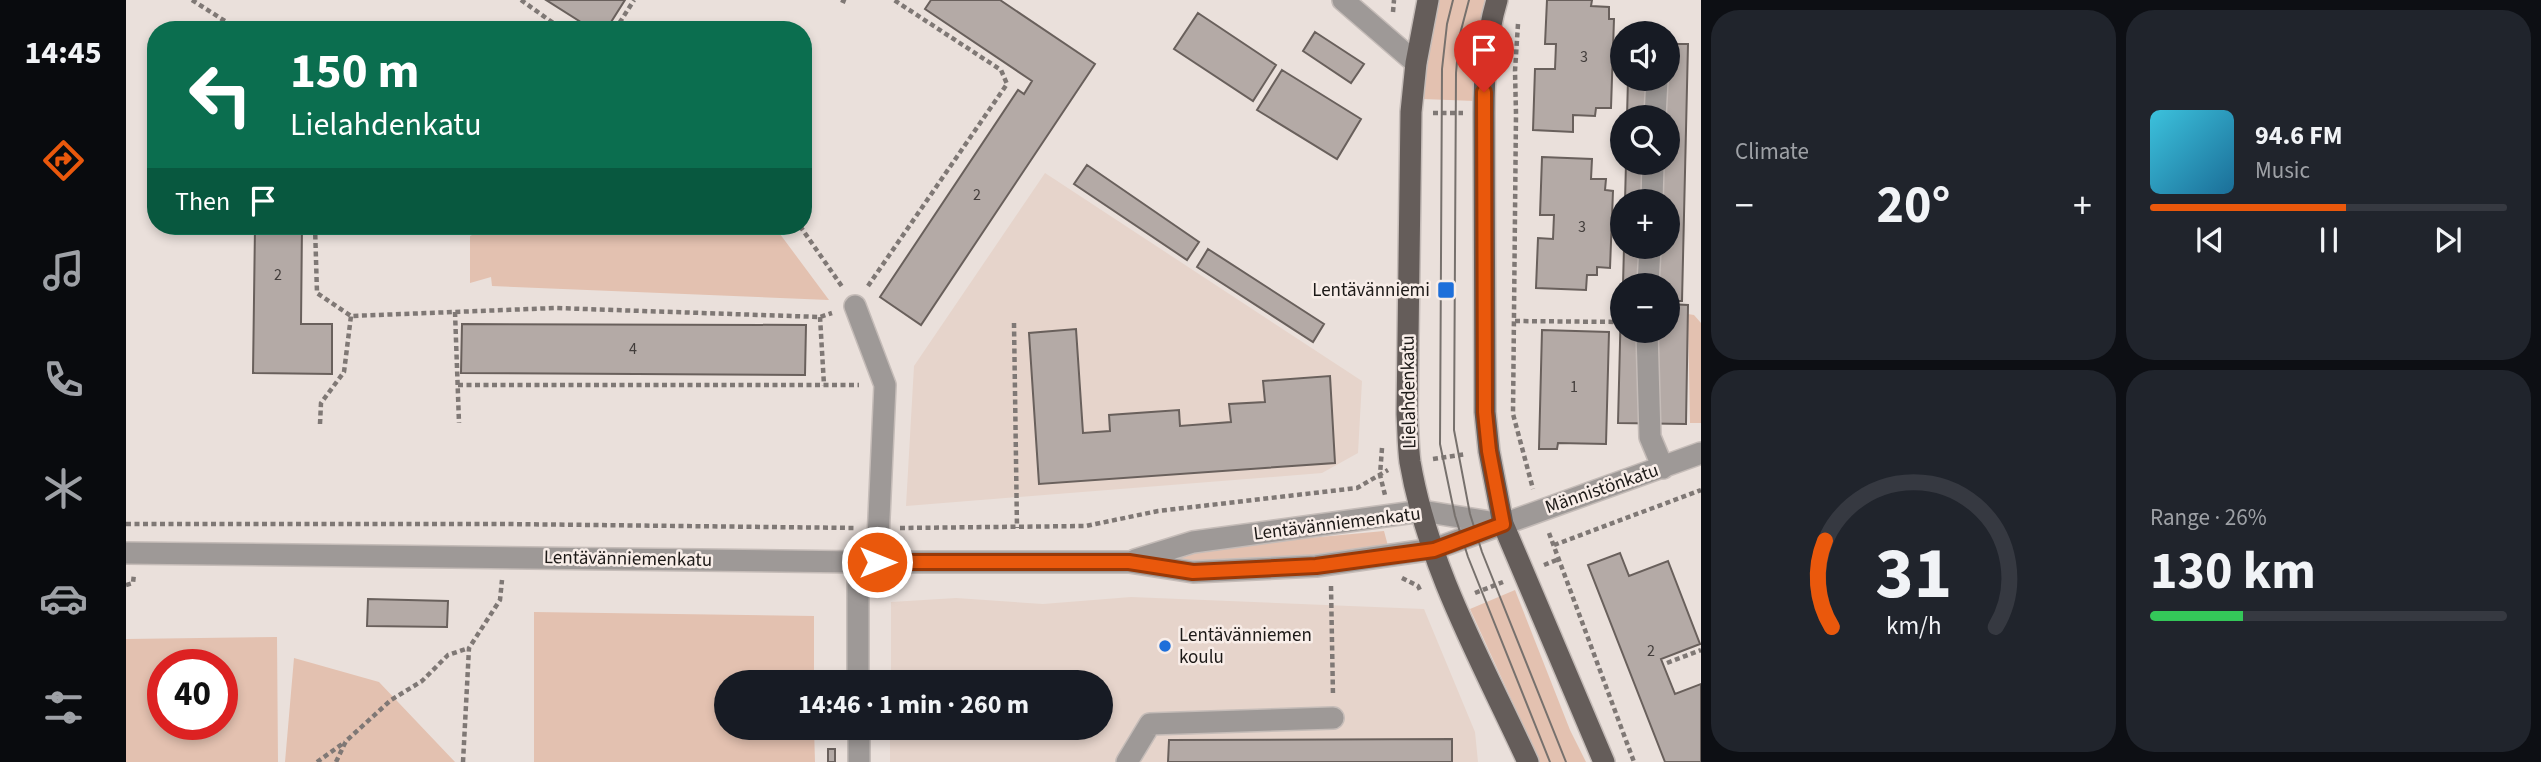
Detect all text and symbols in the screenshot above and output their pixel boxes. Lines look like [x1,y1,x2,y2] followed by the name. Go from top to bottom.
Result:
[1454,20,1514,92] pin
[1610,21,1680,343] map controls
[1610,21,1680,91] button: sound
[24,30,102,76] text: 14:45
[1465,31,1503,69] icon: arrive
[290,37,419,107] text: 150 m
[1580,46,1588,68] house number: 3
[175,49,266,140] icon: left
[290,102,482,148] text: Lielahdenkatu
[1610,105,1680,175] button: search
[2255,117,2343,154] text: 94.6 FM
[1735,135,1809,168] text: Climate
[39,136,88,185] icon: directions
[2255,154,2310,187] text: Music
[1877,169,1950,243] text: 20°
[1735,179,1754,233] text: −
[2073,179,2092,233] text: +
[244,182,282,220] icon: arrive
[175,183,230,220] text: Then
[973,184,981,206] house number: 2
[1610,189,1680,259] button: +
[1578,216,1586,238] house number: 3
[2191,221,2229,259] icon: previous
[2310,221,2348,259] icon: pause
[2429,221,2467,259] icon: next
[39,246,88,295] icon: music
[274,264,282,286] house number: 2
[1610,273,1680,343] button: −
[1312,277,1430,304] place label: Lentävänniemi
[1436,280,1456,300] marker: Lentävänniemi
[1395,335,1423,449] street label: Lielahdenkatu
[629,338,637,360] house number: 4
[39,355,88,404] icon: phone
[1570,376,1578,398] house number: 1
[1542,457,1662,521] street label: Männistönkatu
[39,464,88,513] icon: climate
[1252,500,1422,548] street label: Lentävänniemenkatu
[2150,501,2267,534] text: Range · 26%
[1875,522,1952,626] text: 31
[840,525,914,599] position arrow
[2150,535,2316,609] text: 130 km
[544,544,712,574] street label: Lentävänniemenkatu
[39,574,88,623] icon: car
[1886,608,1941,644] text: km/h
[1179,622,1312,671] place label: Lentävänniemen koulu
[1157,638,1173,654] marker: Lentävänniemen koulu
[1647,640,1655,662] house number: 2
[147,649,238,740] speed limit sign: 40
[39,683,88,732] icon: filters
[798,686,1029,723] text: 14:46 · 1 min · 260 m

